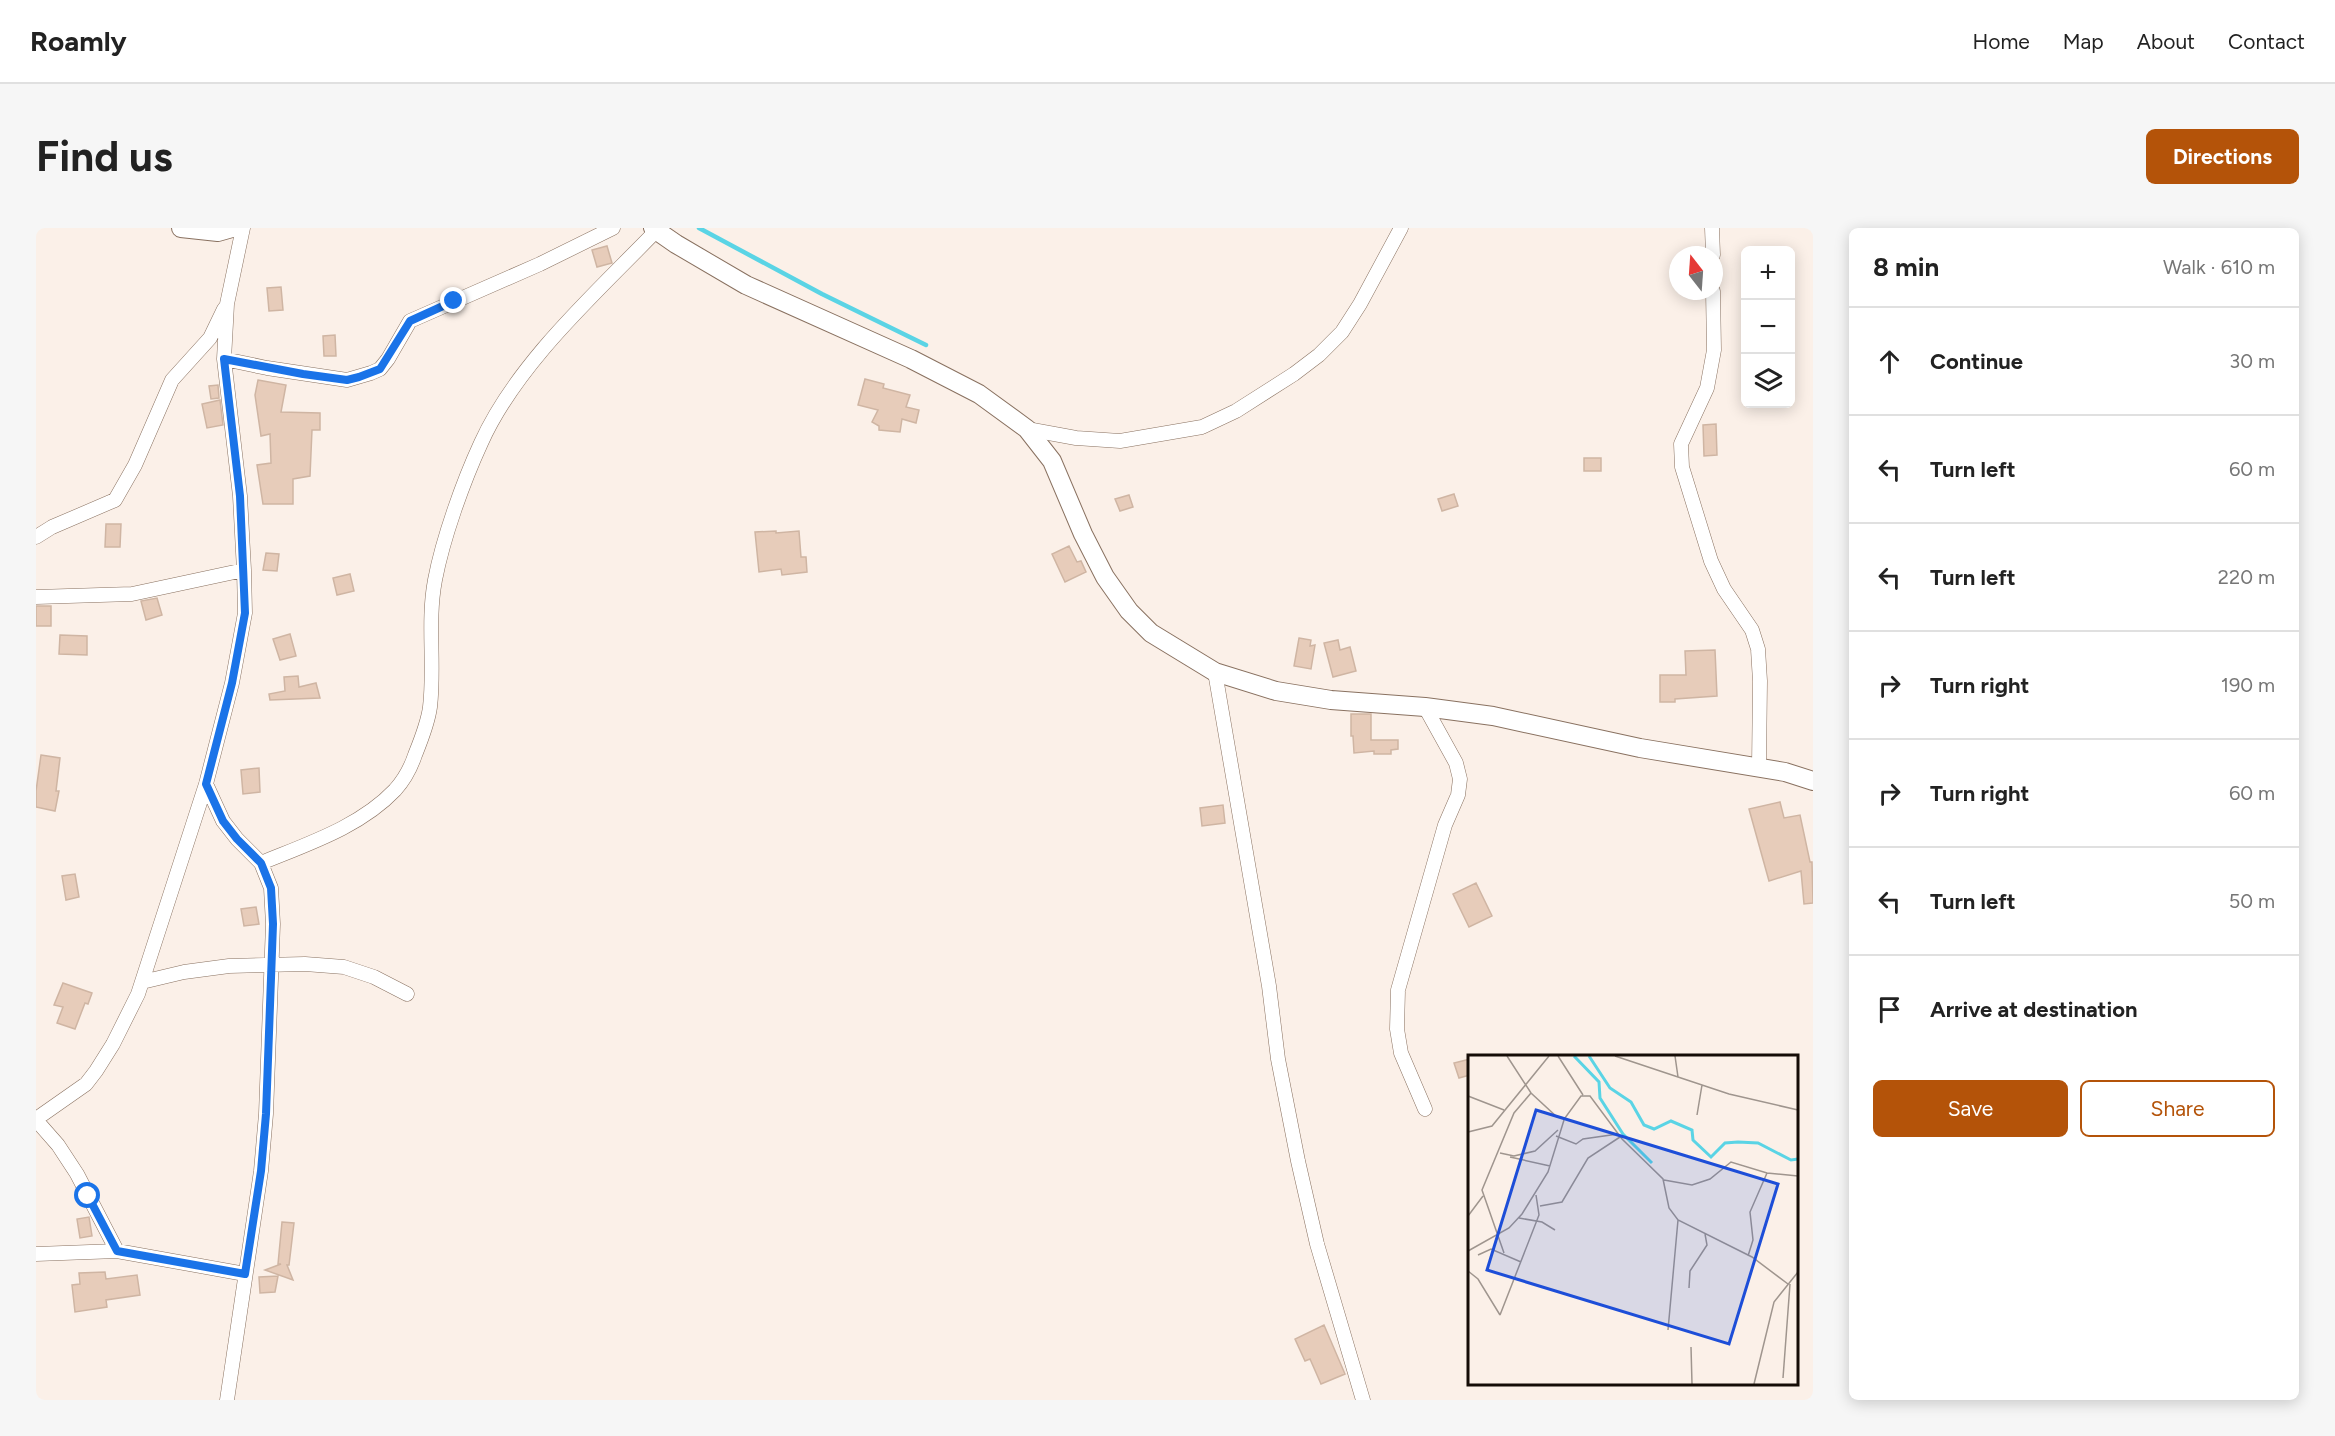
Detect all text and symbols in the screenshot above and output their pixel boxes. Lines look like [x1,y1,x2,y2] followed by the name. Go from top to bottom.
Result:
[30,24,127,58] text: Roamly
[1973,29,2030,54] text: Home
[2063,29,2104,54] text: Map
[2137,29,2195,54] text: About
[2228,29,2305,54] text: Contact
[2146,129,2299,184] button: Directions
[36,131,173,182] text: Find us
[1669,246,1723,300] north arrow
[1741,246,1795,408] map controls
[1741,246,1795,300] button: +
[1873,251,1939,283] text: 8 min
[2163,255,2275,279] text: Walk · 610 m
[440,287,466,313] route end
[1741,300,1795,354] button: −
[1873,345,1906,378] icon: ahead
[1930,348,2023,375] text: Continue
[2229,349,2275,373] text: 30 m
[1741,354,1795,408] button: layers
[1873,453,1906,486] icon: left
[1930,456,2016,483] text: Turn left
[2229,457,2275,481] text: 60 m
[1873,561,1906,594] icon: left
[1930,564,2016,591] text: Turn left
[2218,565,2275,589] text: 220 m
[1873,669,1906,702] icon: right
[1930,672,2029,699] text: Turn right
[2221,673,2275,697] text: 190 m
[1873,777,1906,810] icon: right
[1930,780,2029,807] text: Turn right
[2229,781,2275,805] text: 60 m
[1873,885,1906,918] icon: left
[1930,888,2016,915] text: Turn left
[2229,889,2275,913] text: 50 m
[1873,993,1906,1026] icon: arrive
[1930,996,2138,1023] text: Arrive at destination
[1468,1055,1798,1385] inset map
[1873,1080,2068,1137] button: Save
[2080,1080,2275,1137] button: Share
[74,1182,100,1208] route start

